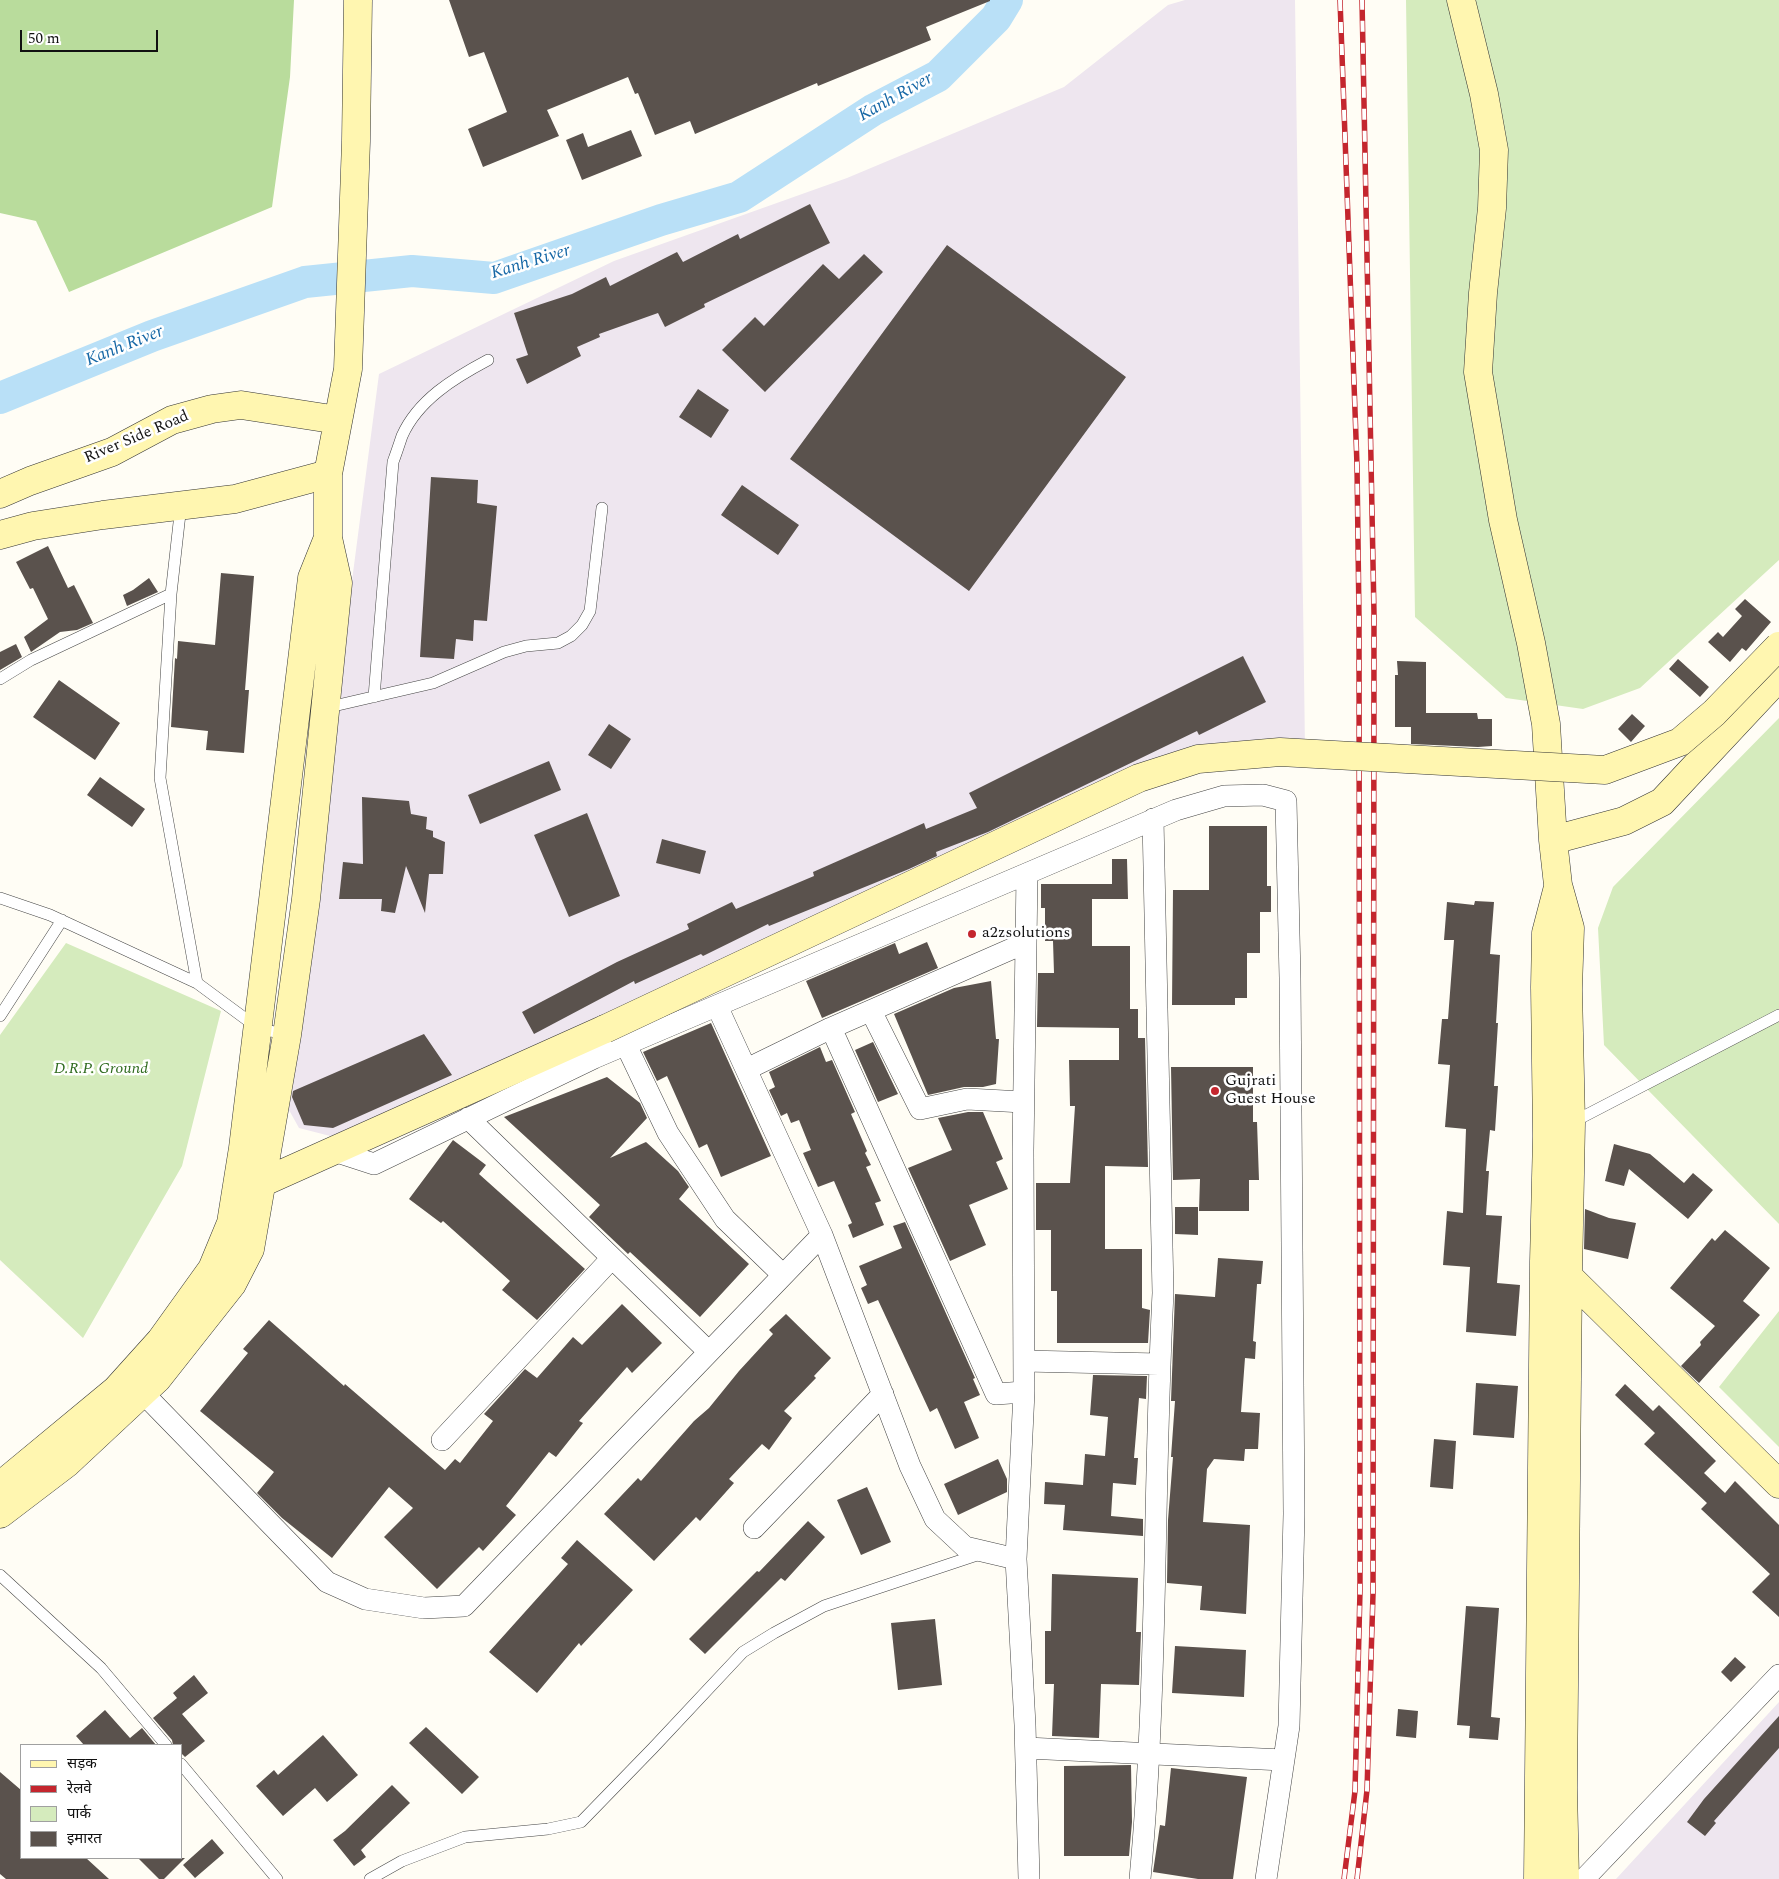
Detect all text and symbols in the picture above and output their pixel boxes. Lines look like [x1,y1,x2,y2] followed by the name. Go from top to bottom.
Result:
[22,20,160,52] scale bar
[28,27,60,50] text: 50 m
[855,69,937,127] water label: Kanh River
[489,241,573,285] water label: Kanh River
[83,322,167,372] water label: Kanh River
[82,407,192,469] street label: River Side Road
[982,924,1070,944] place label: a2zsolutions
[966,928,978,940] marker: a2zsolutions
[54,1060,148,1080] park label: D.R.P. Ground
[1225,1072,1316,1110] place label: Gujrati Guest House
[1209,1085,1221,1097] marker: Gujrati Guest House
[20,1744,182,1859] legend
[67,1752,97,1775] text: सड़क
[67,1777,92,1800] text: रेलवे
[67,1802,91,1825] text: पार्क
[67,1827,102,1850] text: इमारत

